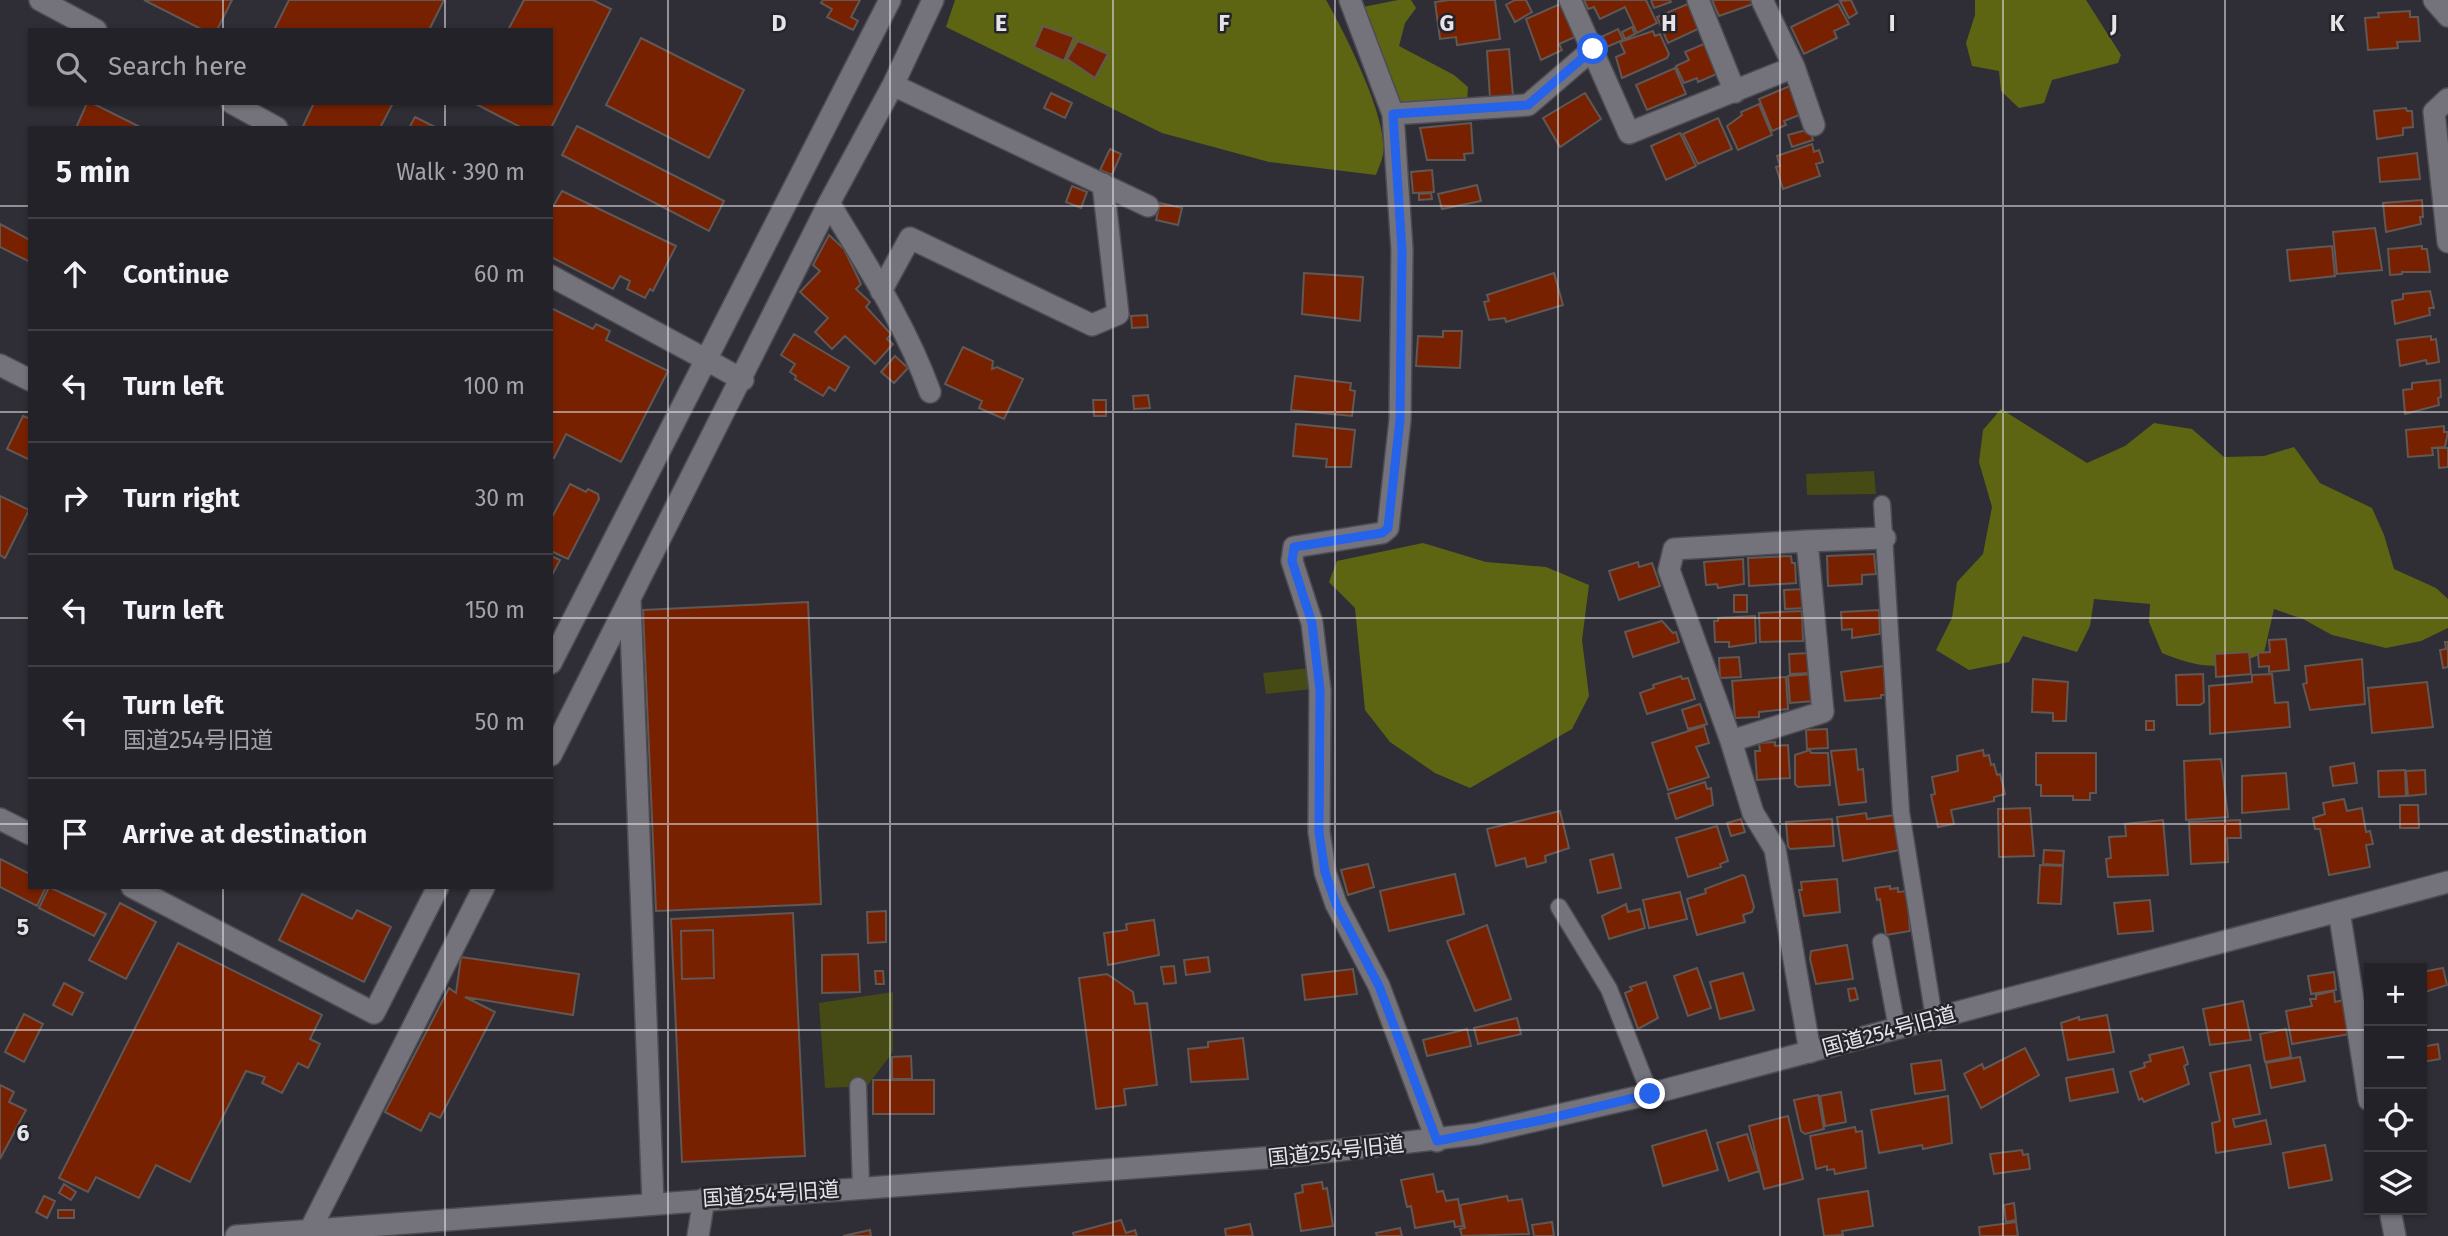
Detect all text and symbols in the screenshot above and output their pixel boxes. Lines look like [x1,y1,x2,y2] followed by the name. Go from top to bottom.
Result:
[772,9,787,37] text: D
[995,9,1007,37] text: E
[1218,9,1230,37] text: F
[1440,9,1454,37] text: G
[1661,9,1677,37] text: H
[1889,9,1895,37] text: I
[2109,9,2118,37] text: J
[2330,9,2345,37] text: K
[28,28,553,105] search box
[1577,33,1608,64] route start
[52,48,90,86] icon: search
[108,51,247,82] text: Search here
[56,154,130,190] text: 5 min
[396,158,525,186] text: Walk · 390 m
[56,255,94,293] icon: ahead
[123,259,229,290] text: Continue
[474,260,525,288] text: 60 m
[56,367,94,405] icon: left
[123,371,224,402] text: Turn left
[464,372,525,400] text: 100 m
[56,479,94,517] icon: right
[123,483,240,514] text: Turn right
[475,484,525,512] text: 30 m
[56,591,94,629] icon: left
[123,595,224,626] text: Turn left
[465,596,525,624] text: 150 m
[123,690,224,721] text: Turn left
[56,703,94,741] icon: left
[475,708,525,736] text: 50 m
[123,726,273,754] text: 国道254号旧道
[56,815,94,853] icon: arrive
[123,819,367,850] text: Arrive at destination
[17,913,29,941] text: 5
[2364,963,2427,1215] map controls
[2364,963,2427,1026] button: +
[1819,1001,1959,1061] street label: 国道254号旧道
[2364,1026,2427,1089] button: −
[1634,1078,1665,1109] route end
[2364,1089,2427,1152] button: locate
[17,1119,30,1147] text: 6
[1266,1131,1406,1171] street label: 国道254号旧道
[2364,1152,2427,1215] button: layers
[702,1176,840,1212] street label: 国道254号旧道

